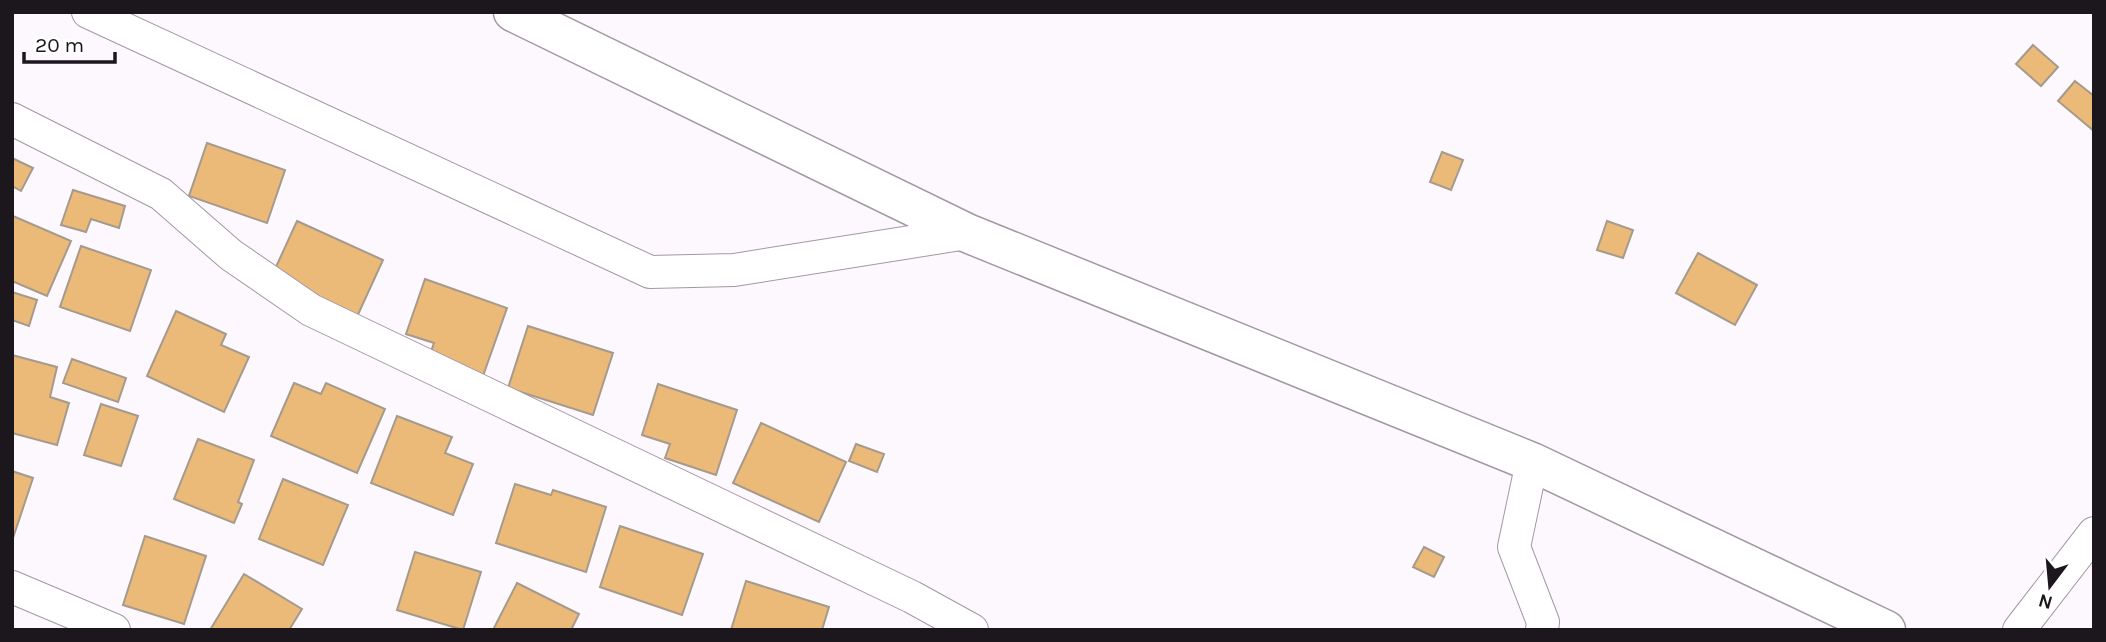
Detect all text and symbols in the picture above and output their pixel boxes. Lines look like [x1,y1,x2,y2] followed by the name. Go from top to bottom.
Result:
[24,21,116,65] scale bar
[35,33,84,57] text: 20 m
[2015,551,2085,621] north arrow
[2036,589,2055,614] text: N

